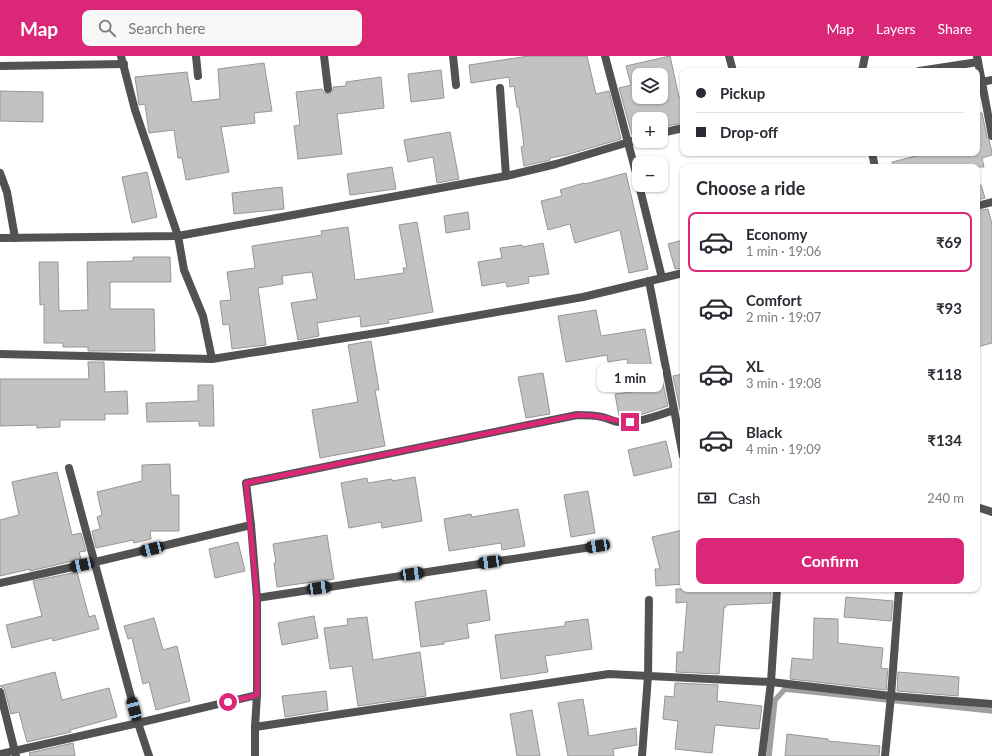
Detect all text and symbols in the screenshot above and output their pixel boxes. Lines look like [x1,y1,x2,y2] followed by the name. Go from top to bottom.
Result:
[82,10,362,46] search box
[20,17,58,40] text: Map
[96,17,118,39] icon: search
[128,19,206,37] text: Search here
[826,20,854,37] text: Map
[876,20,916,37] text: Layers
[938,20,972,37] text: Share
[632,68,668,192] map controls
[632,68,668,104] button: layers
[720,84,765,102] text: Pickup
[632,112,668,148] button: +
[720,123,778,141] text: Drop-off
[632,156,668,192] button: −
[696,177,805,199] text: Choose a ride
[698,224,734,260] icon: car
[746,225,807,243] text: Economy
[936,233,962,251] text: ₹69
[746,243,821,259] text: 1 min · 19:06
[698,290,734,326] icon: car
[746,291,802,309] text: Comfort
[936,299,962,317] text: ₹93
[746,309,821,325] text: 2 min · 19:07
[698,356,734,392] icon: car
[746,357,764,375] text: XL
[597,364,663,392] callout: 1 min
[927,365,962,383] text: ₹118
[614,370,646,386] text: 1 min
[746,375,821,391] text: 3 min · 19:08
[621,413,639,431] route end
[698,422,734,458] icon: car
[746,423,782,441] text: Black
[927,431,962,449] text: ₹134
[746,441,821,457] text: 4 min · 19:09
[696,487,718,509] icon: cash
[728,489,760,507] text: Cash
[927,490,964,506] text: 240 m
[585,538,611,554] car
[696,538,964,584] button: Confirm
[139,540,165,558] car
[477,554,503,570] car
[69,557,95,573] car
[399,566,425,582] car
[306,580,332,596] car
[219,693,237,711] route start
[125,696,143,722] car

